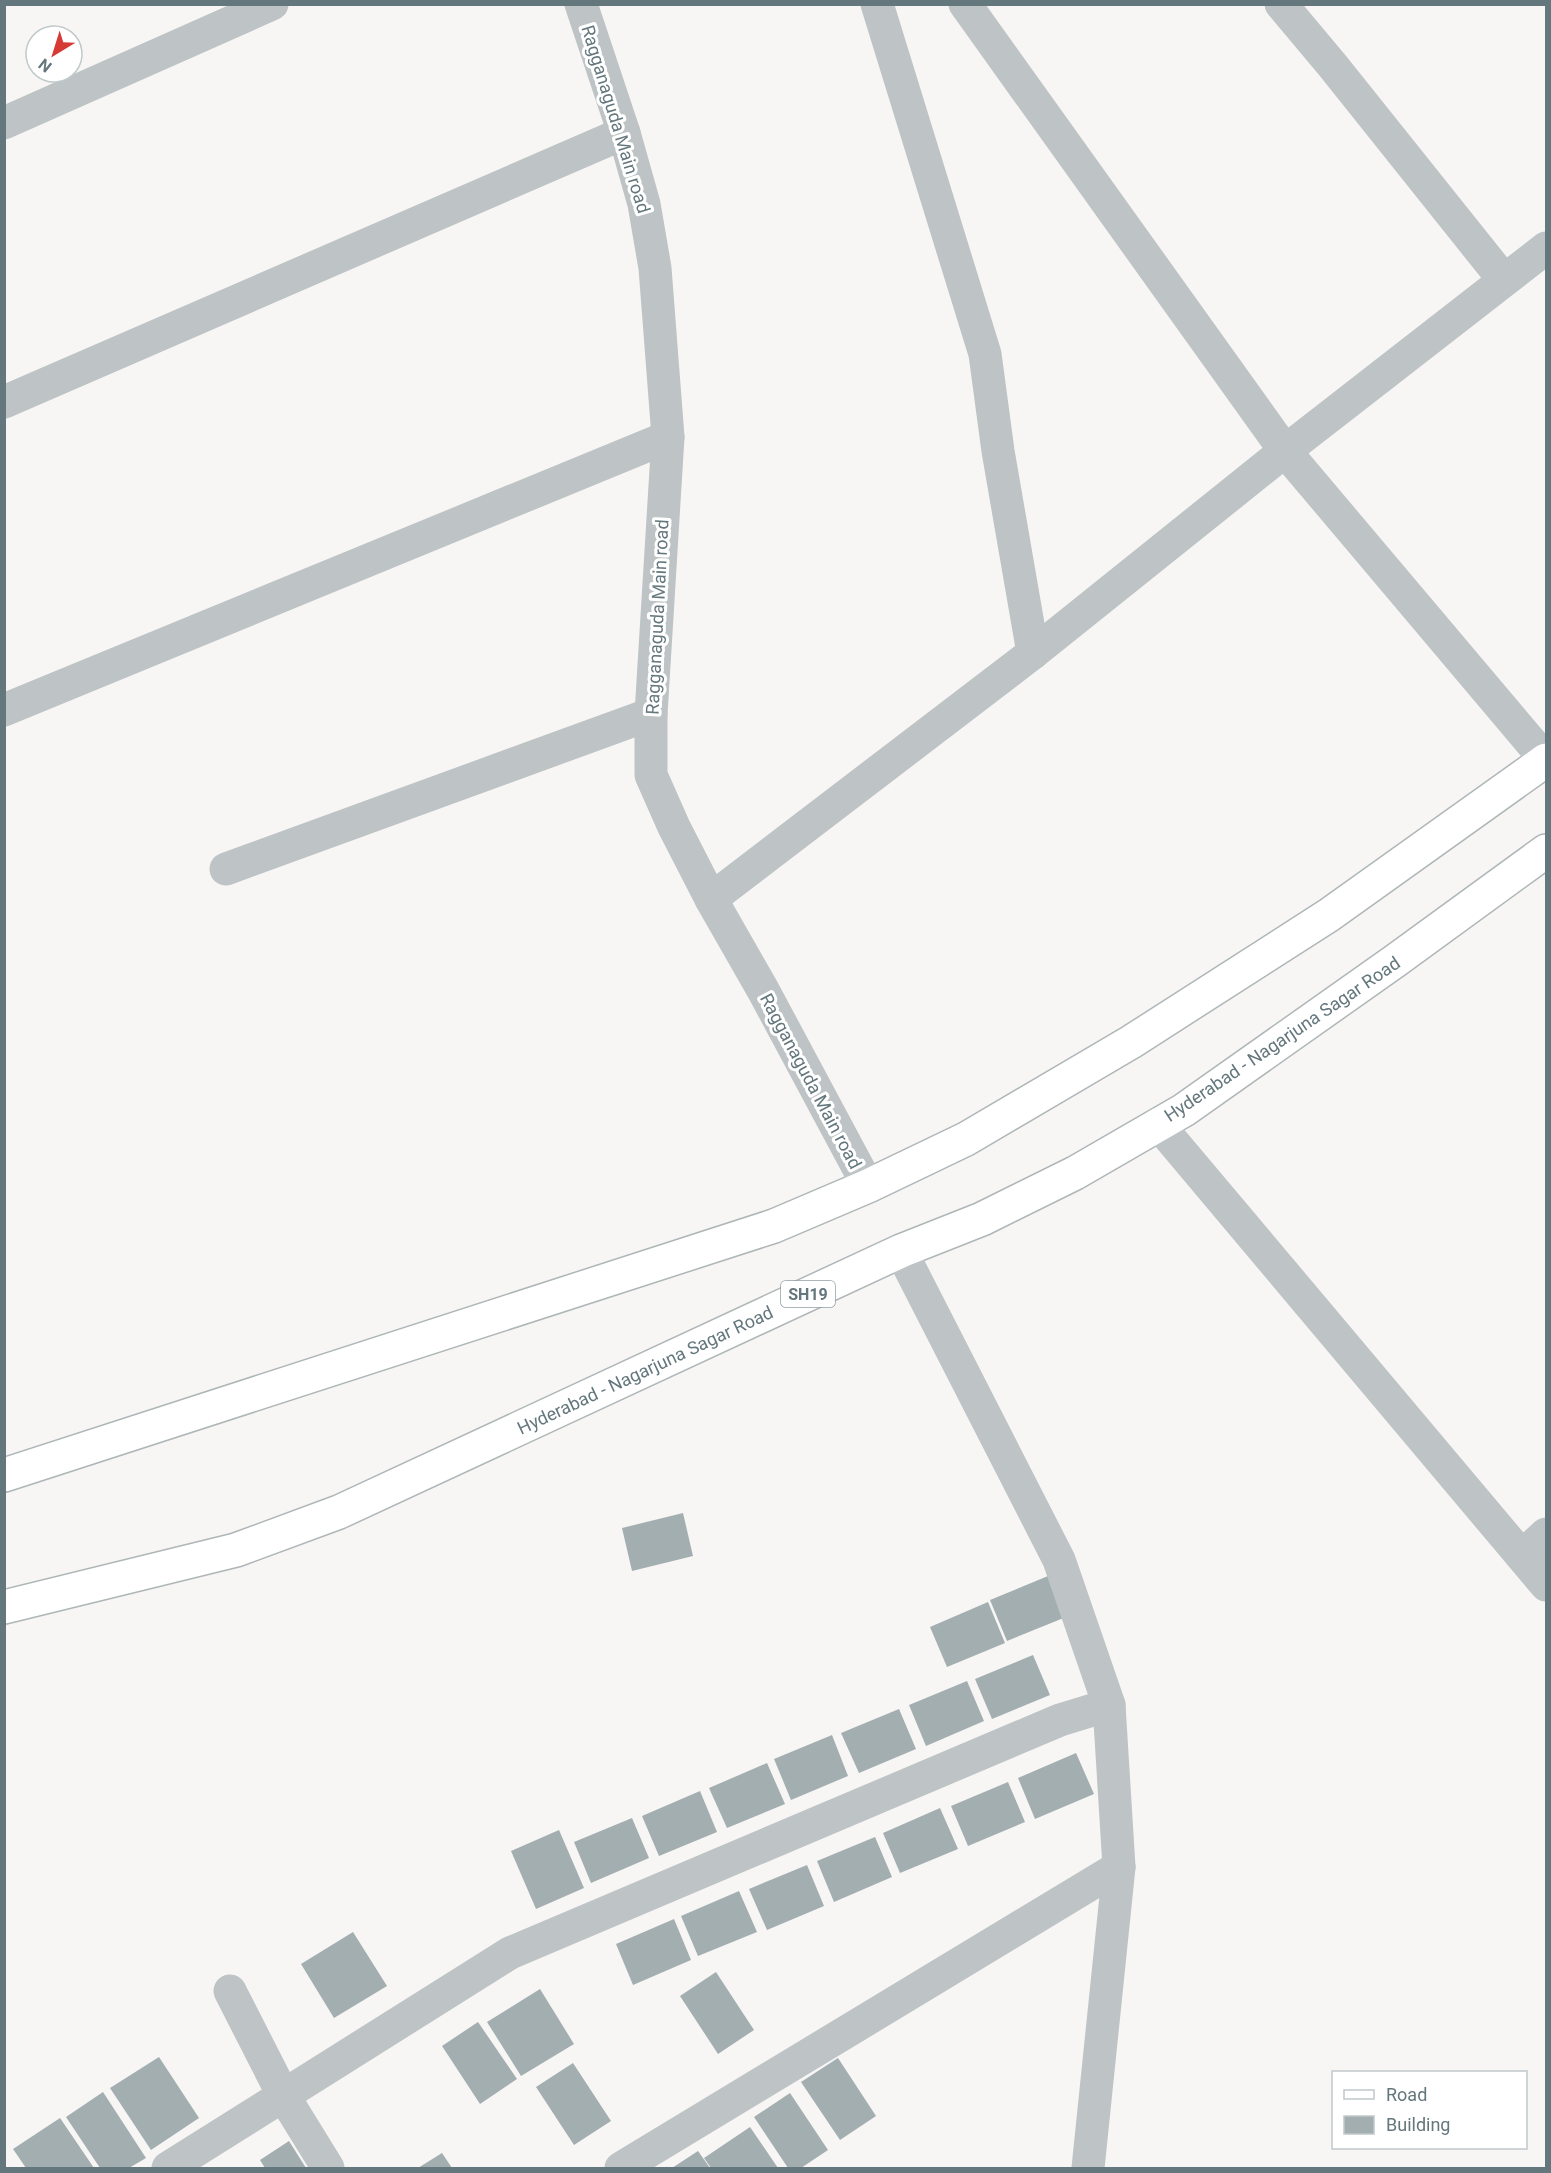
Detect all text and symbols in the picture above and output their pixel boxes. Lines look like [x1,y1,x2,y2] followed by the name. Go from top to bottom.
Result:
[577,22,655,216] street label: Ragganaguda Main road
[24,24,84,84] north arrow
[35,54,55,76] text: N
[641,519,673,715] street label: Ragganaguda Main road
[1160,952,1404,1126] street label: Hyderabad - Nagarjuna Sagar Road
[756,990,866,1172] street label: Ragganaguda Main road
[781,1281,835,1307] road number: SH19
[514,1301,776,1439] street label: Hyderabad - Nagarjuna Sagar Road
[1332,2071,1527,2149] legend
[1386,2084,1427,2105] text: Road
[1386,2114,1450,2135] text: Building

